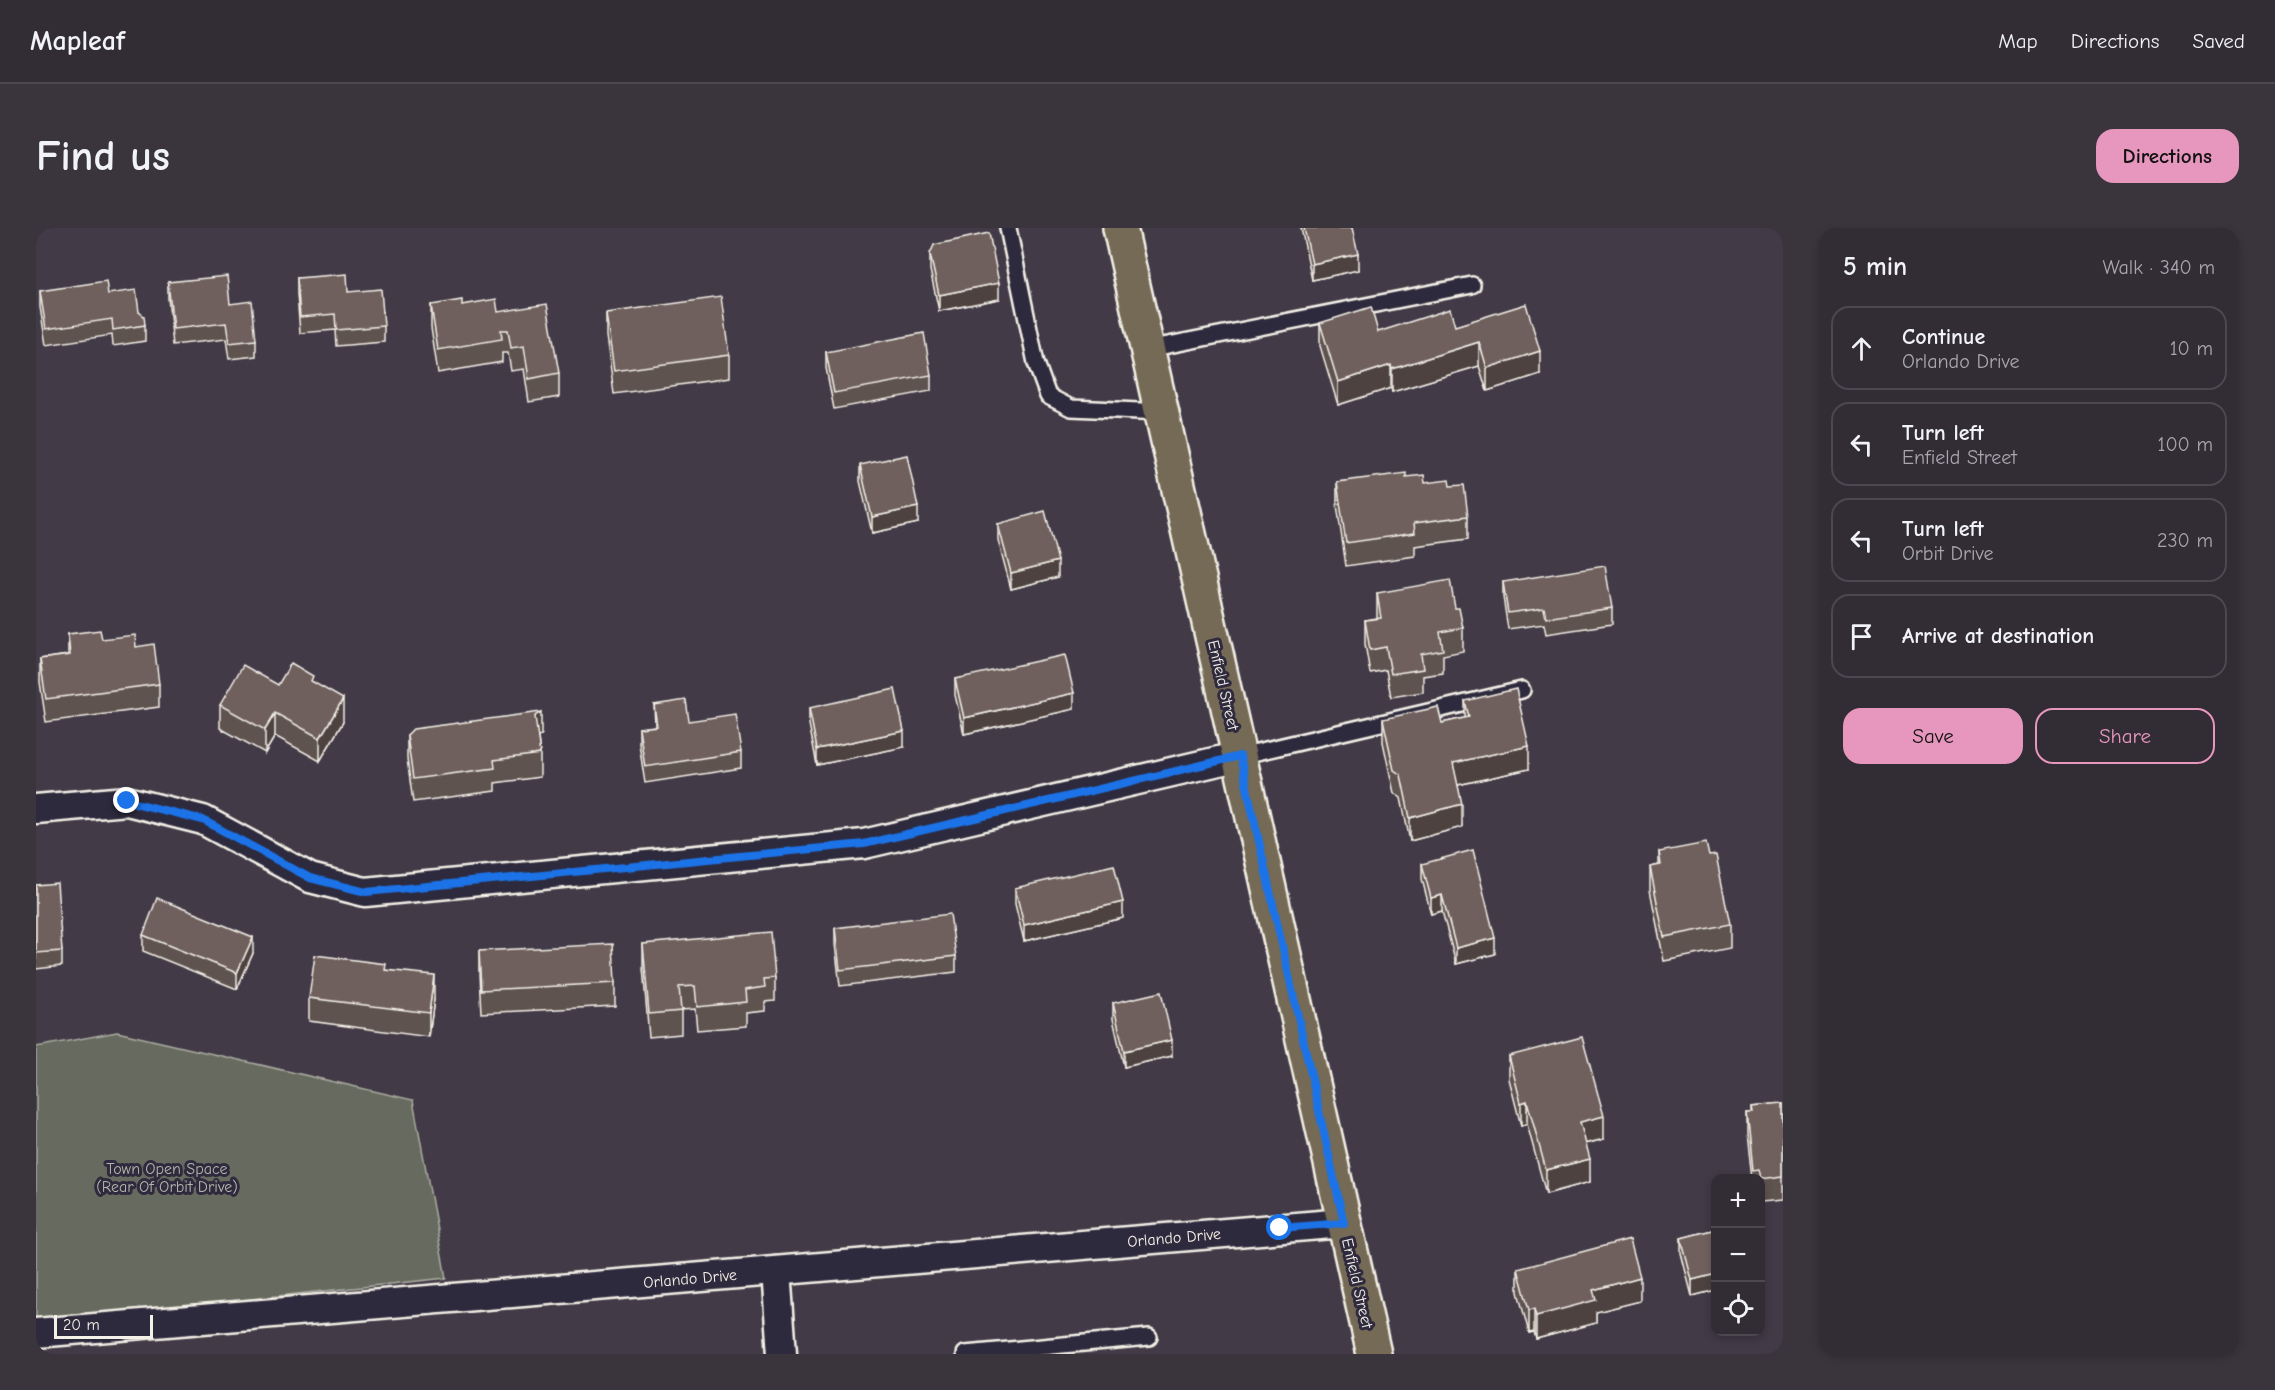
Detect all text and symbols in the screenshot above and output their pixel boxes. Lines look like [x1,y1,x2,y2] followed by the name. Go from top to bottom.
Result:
[30,25,125,57] text: Mapleaf
[1998,29,2038,53] text: Map
[2071,29,2160,53] text: Directions
[2193,29,2245,53] text: Saved
[2096,129,2239,183] button: Directions
[36,132,170,181] text: Find us
[1843,252,1907,282] text: 5 min
[2103,256,2215,279] text: Walk · 340 m
[1902,324,1985,350] text: Continue
[1845,332,1878,365] icon: ahead
[2170,337,2213,360] text: 10 m
[1902,350,2019,373] text: Orlando Drive
[1902,420,1984,446] text: Turn left
[1845,428,1878,461] icon: left
[2158,433,2213,456] text: 100 m
[1902,446,2017,469] text: Enfield Street
[1902,516,1984,542] text: Turn left
[1845,524,1878,557] icon: left
[2157,529,2213,552] text: 230 m
[1902,542,1993,565] text: Orbit Drive
[1845,620,1878,653] icon: arrive
[1902,623,2094,649] text: Arrive at destination
[1204,638,1242,732] street label: Enfield Street
[1843,708,2023,764] button: Save
[2035,708,2215,764] button: Share
[113,787,139,813] route end
[96,1160,238,1196] park label: Town Open Space (Rear Of Orbit Drive)
[1711,1174,1765,1336] map controls
[1711,1174,1765,1228] button: +
[1266,1214,1292,1240] route start
[1126,1225,1222,1251] street label: Orlando Drive
[1711,1228,1765,1282] button: −
[1338,1236,1376,1330] street label: Enfield Street
[642,1266,738,1292] street label: Orlando Drive
[1711,1282,1765,1336] button: locate
[54,1312,153,1340] scale bar
[63,1316,100,1334] text: 20 m

